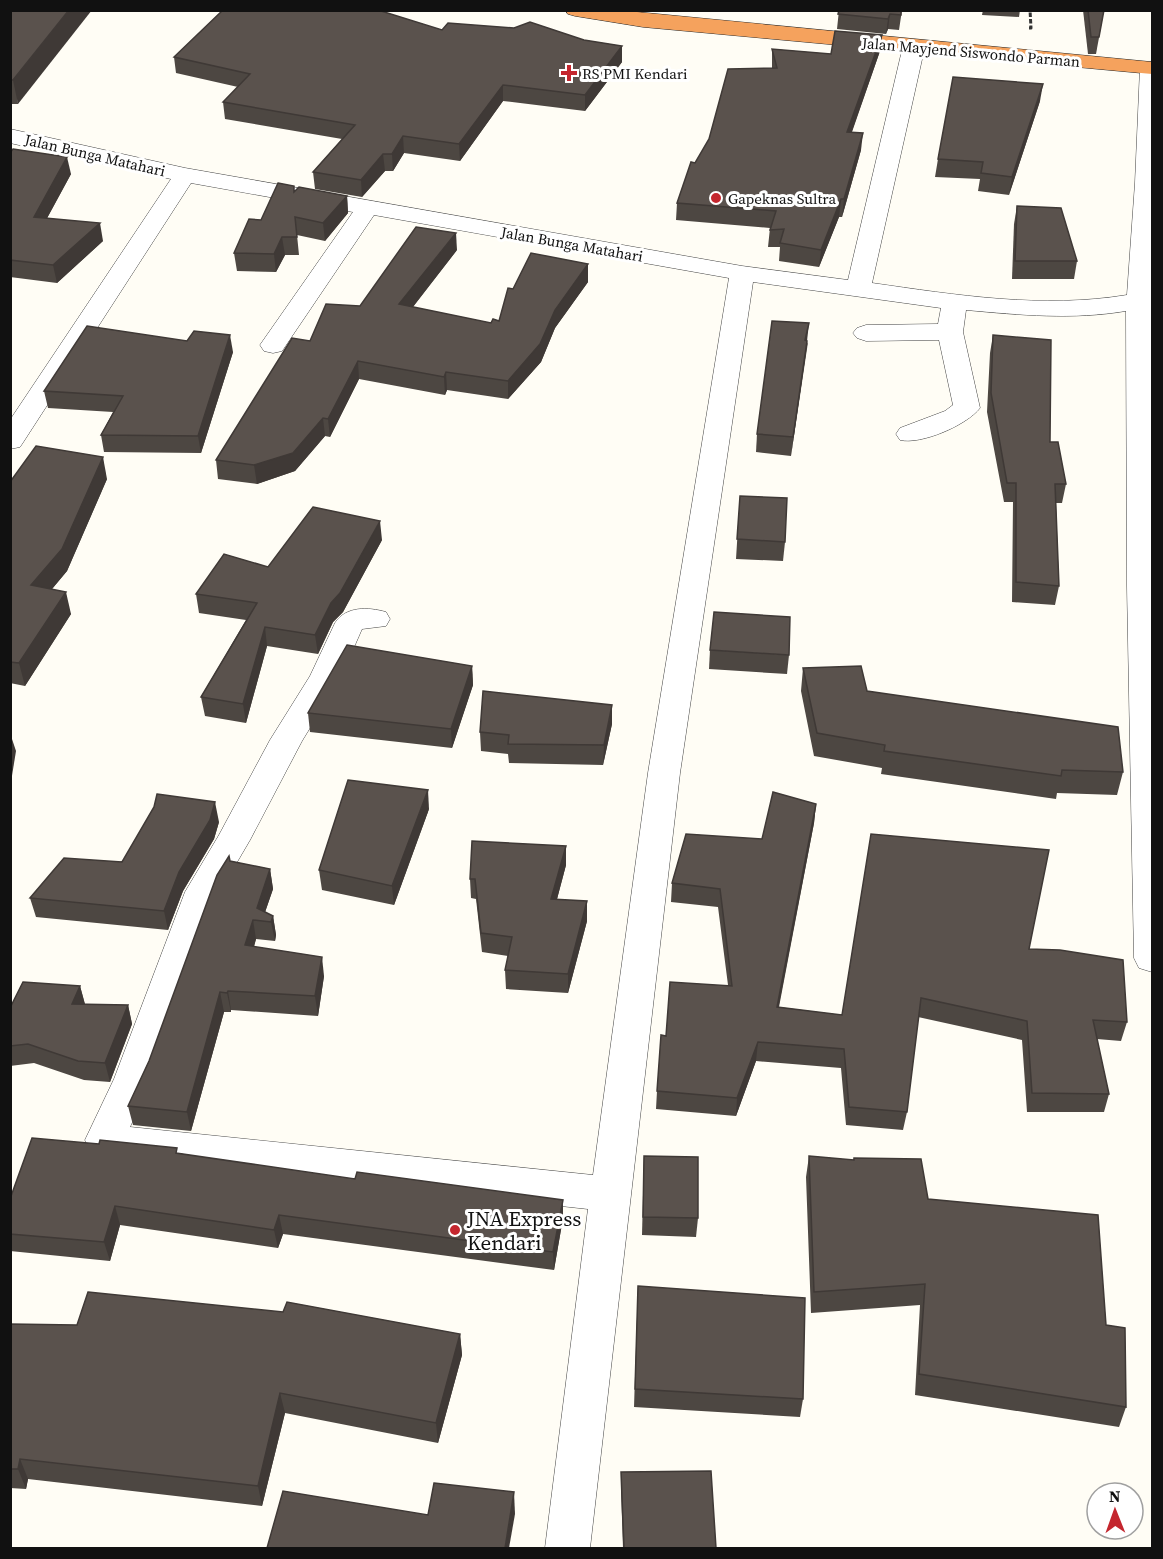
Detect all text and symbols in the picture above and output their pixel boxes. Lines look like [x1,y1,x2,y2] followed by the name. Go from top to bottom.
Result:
[860,32,1081,72] street label: Jalan Mayjend Siswondo Parman
[582,63,688,84] place label: RS PMI Kendari
[560,64,578,82] marker: RS PMI Kendari
[22,128,167,181] street label: Jalan Bunga Matahari
[728,188,837,209] place label: Gapeknas Sultra
[709,191,723,205] marker: Gapeknas Sultra
[498,221,645,267] street label: Jalan Bunga Matahari
[466,1204,581,1257] place label: JNA Express Kendari
[448,1223,462,1237] marker: JNA Express Kendari
[1085,1481,1145,1541] north arrow
[1109,1485,1121,1507] text: N

